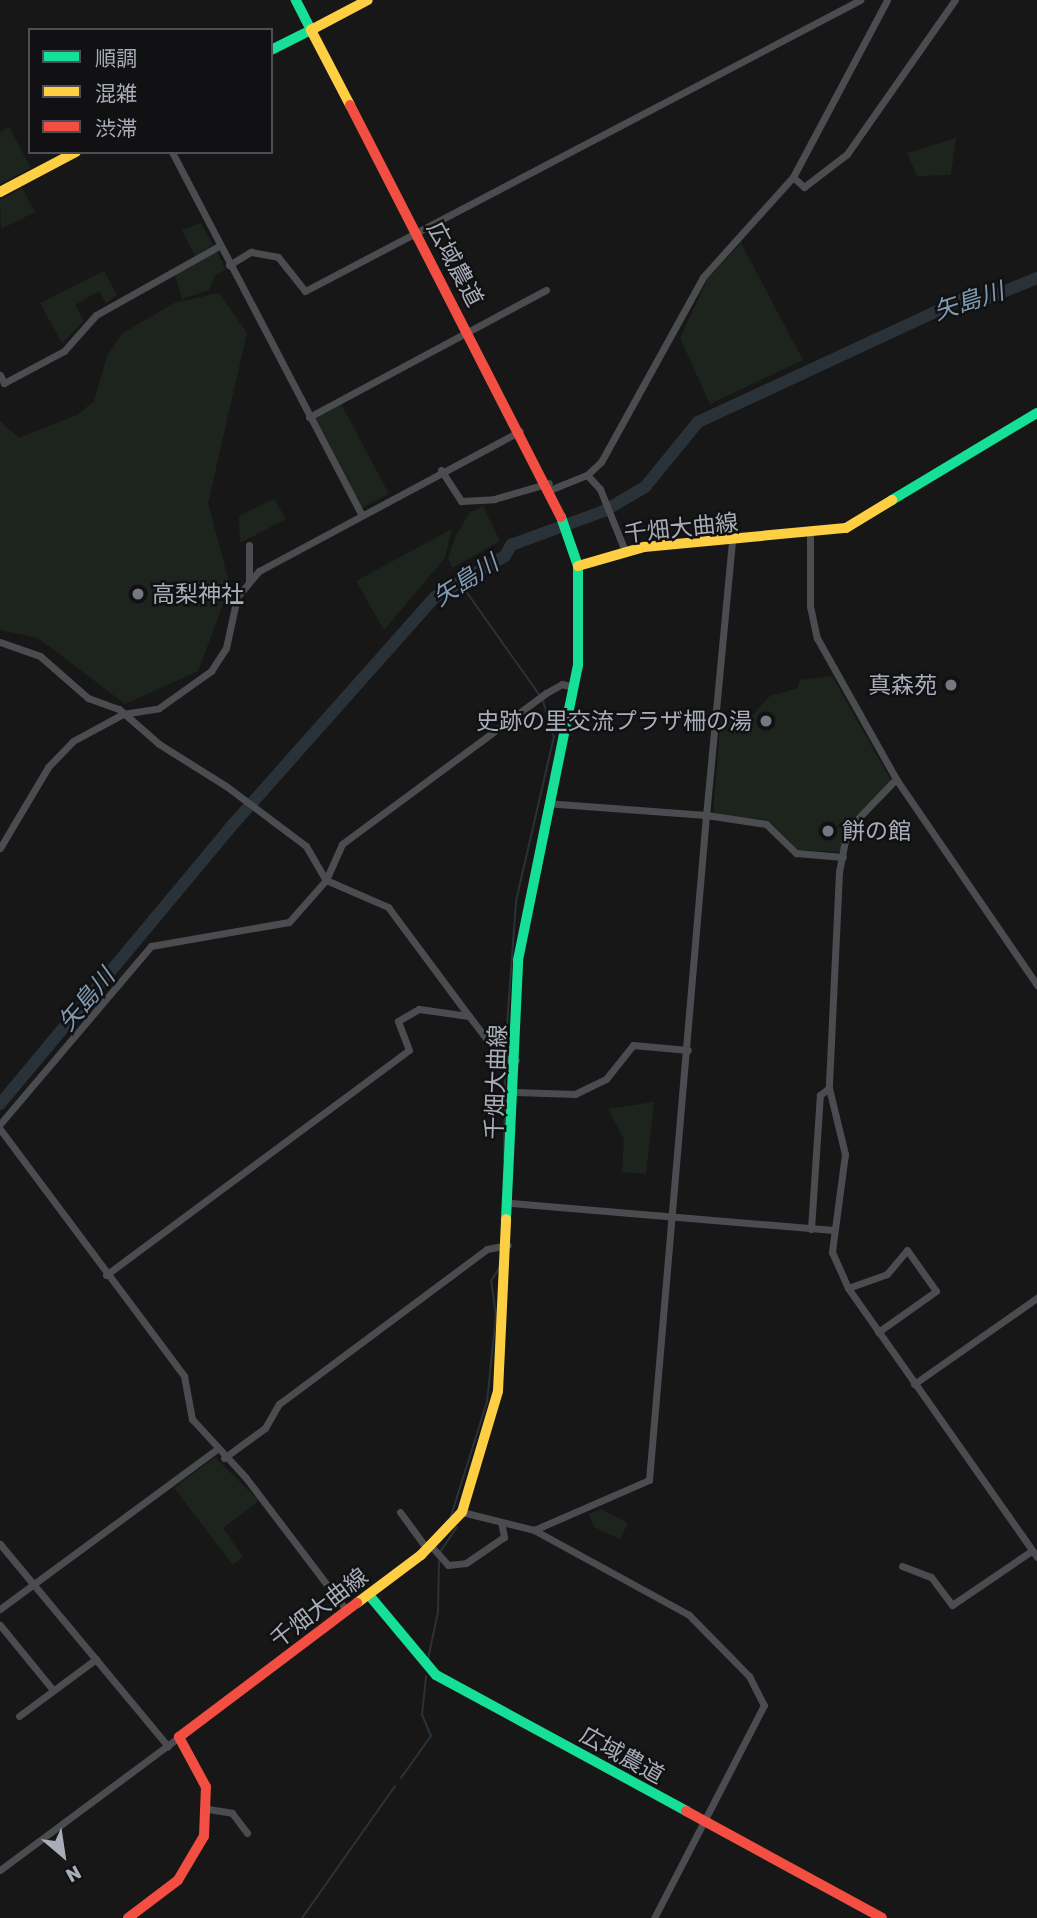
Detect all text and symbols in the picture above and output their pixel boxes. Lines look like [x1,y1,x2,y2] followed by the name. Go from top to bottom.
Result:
[28,28,273,154] legend
[95,46,137,71] text: 順調
[95,81,137,106] text: 混雑
[95,116,137,141] text: 渋滞
[421,217,489,311] street label: 広域農道
[930,277,1008,327] water label: 矢島川
[622,508,740,548] street label: 千畑大曲線
[428,549,504,613] water label: 矢島川
[152,580,244,608] place label: 高梨神社
[130,586,146,602] marker: 高梨神社
[868,671,937,699] place label: 真森苑
[943,677,959,693] marker: 真森苑
[476,707,752,735] place label: 史跡の里交流プラザ柵の湯
[758,713,774,729] marker: 史跡の里交流プラザ柵の湯
[842,817,911,845] place label: 餅の館
[820,823,836,839] marker: 餅の館
[53,963,121,1037] water label: 矢島川
[480,1024,512,1140] street label: 千畑大曲線
[265,1562,373,1654] street label: 千畑大曲線
[575,1721,669,1789] street label: 広域農道
[28,1820,98,1890] north arrow
[62,1860,85,1887] text: N

